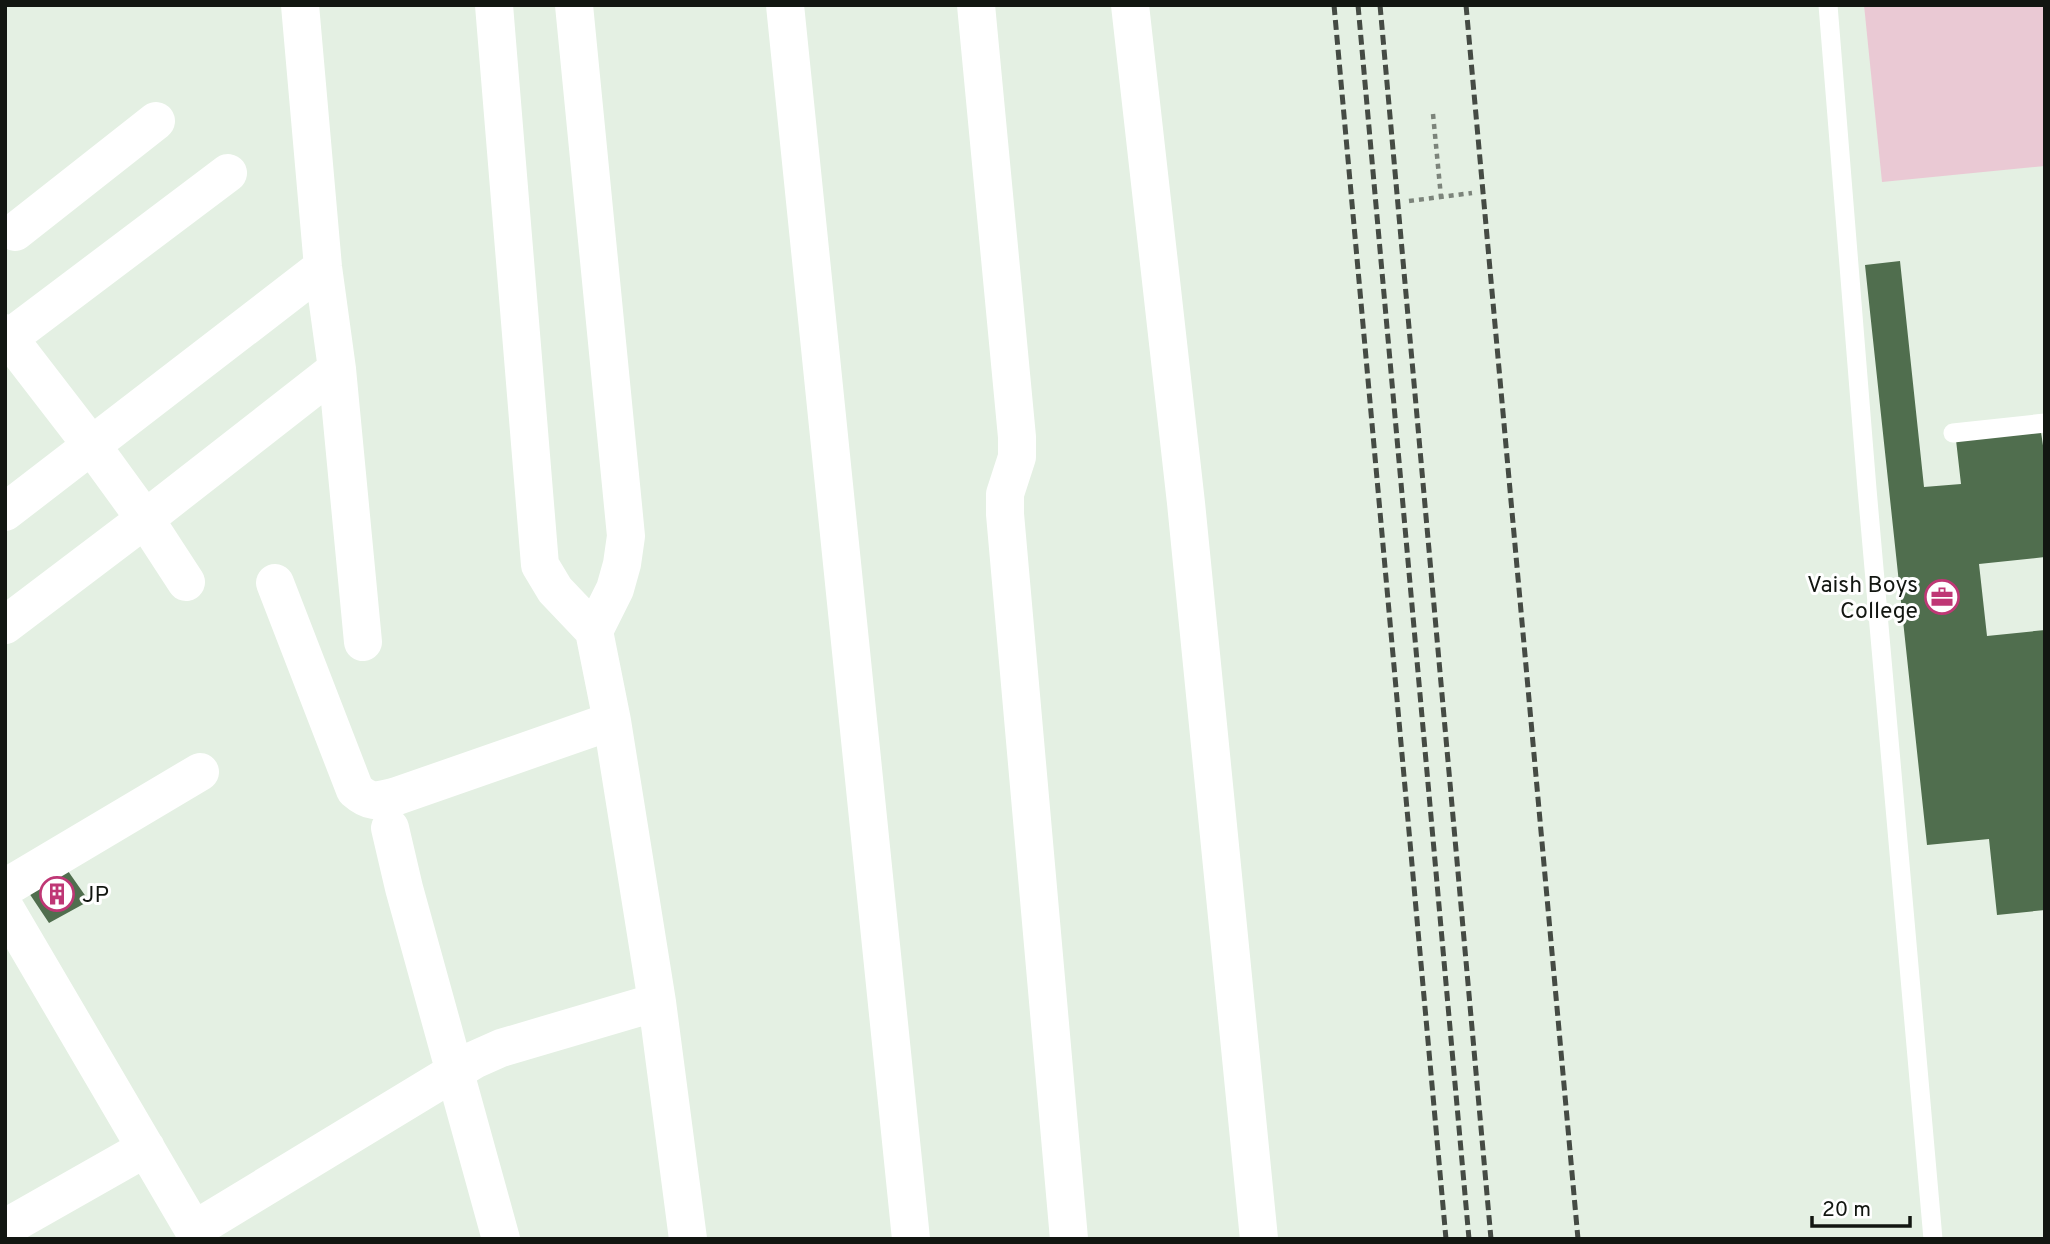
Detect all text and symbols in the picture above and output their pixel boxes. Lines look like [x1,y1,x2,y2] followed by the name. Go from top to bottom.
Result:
[1807,572,1918,627] place label: Vaish Boys College
[1923,578,1961,616] office icon: Vaish Boys College
[38,875,76,913] building icon: JP
[82,882,109,911] place label: JP
[1812,1184,1910,1228] scale bar
[1822,1197,1871,1224] text: 20 m

